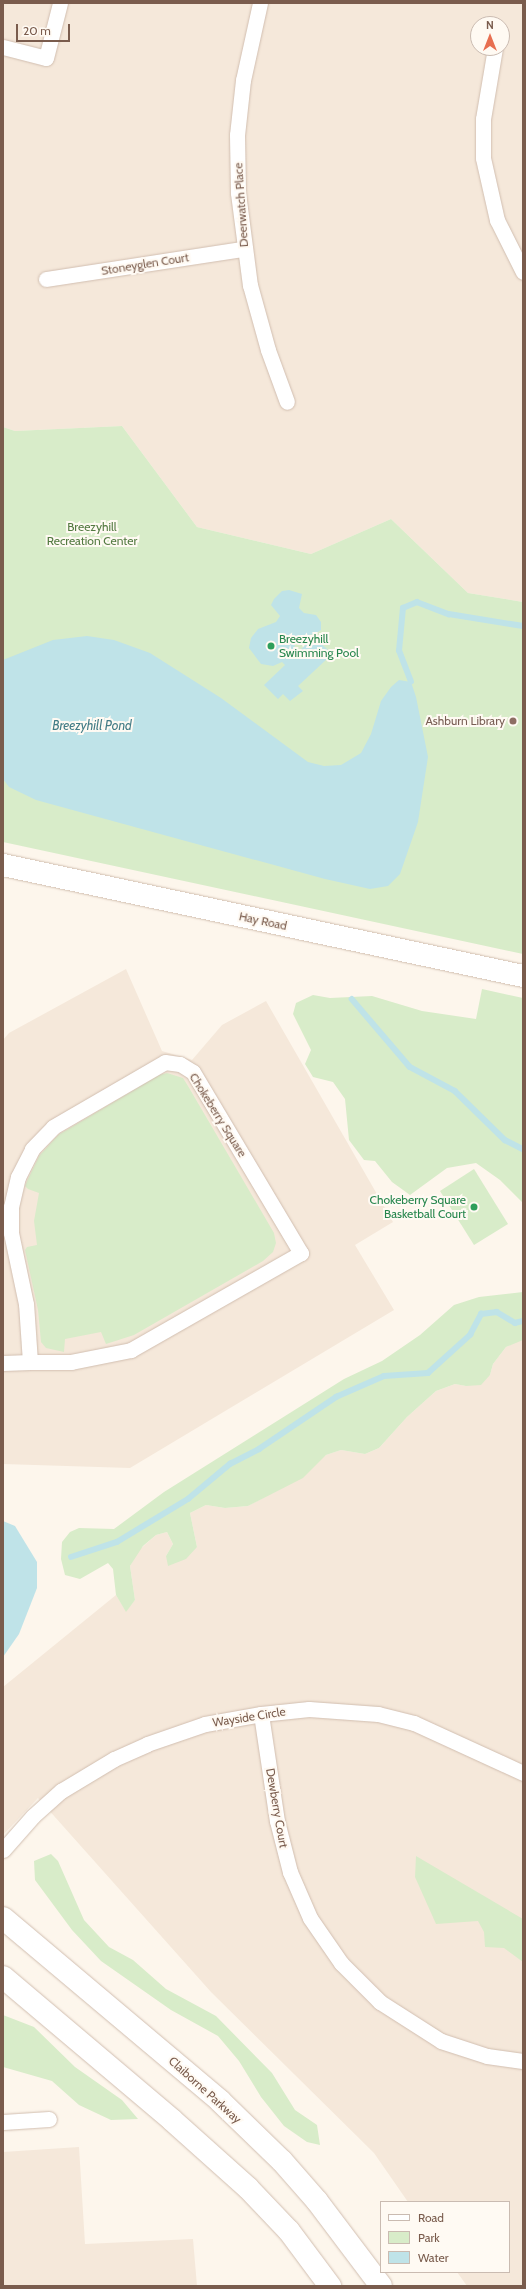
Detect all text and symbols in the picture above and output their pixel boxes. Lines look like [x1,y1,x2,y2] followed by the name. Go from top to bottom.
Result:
[18,16,72,42] scale bar
[470,16,510,56] north arrow
[486,18,494,32] text: N
[23,23,51,38] text: 20 m
[231,162,251,248] street label: Deerwatch Place
[100,250,190,278] street label: Stoneyglen Court
[47,520,137,548] park label: Breezyhill Recreation Center
[279,632,359,660] place label: Breezyhill Swimming Pool
[266,641,276,651] marker: Breezyhill Swimming Pool
[425,714,505,728] place label: Ashburn Library
[508,716,518,726] marker: Ashburn Library
[52,717,132,733] water label: Breezyhill Pond
[238,909,288,933] street label: Hay Road
[186,1070,250,1160] street label: Chokeberry Square
[370,1193,466,1221] place label: Chokeberry Square Basketball Court
[469,1202,479,1212] marker: Chokeberry Square Basketball Court
[211,1704,287,1730] street label: Wayside Circle
[263,1767,291,1849] street label: Dewberry Court
[166,2054,244,2126] street label: Claiborne Parkway
[380,2201,510,2273] legend
[418,2210,444,2225] text: Road
[418,2230,440,2245] text: Park
[418,2250,448,2265] text: Water

